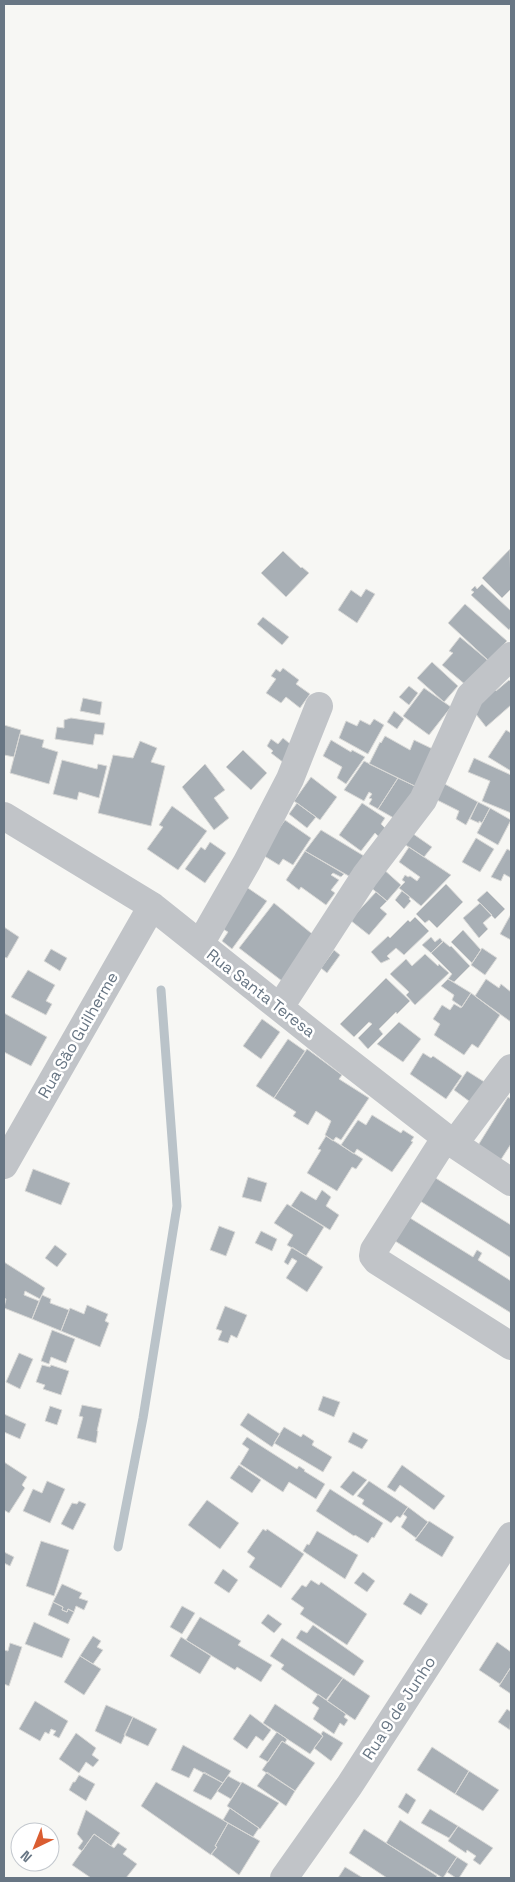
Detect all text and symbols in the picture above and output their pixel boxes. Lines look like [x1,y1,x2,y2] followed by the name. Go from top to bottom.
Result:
[203,944,319,1042] street label: Rua Santa Teresa
[33,968,123,1102] street label: Rua São Guilherme
[358,1652,440,1764] street label: Rua 9 de Junho
[10,1822,60,1872] north arrow
[17,1847,36,1866] text: N

